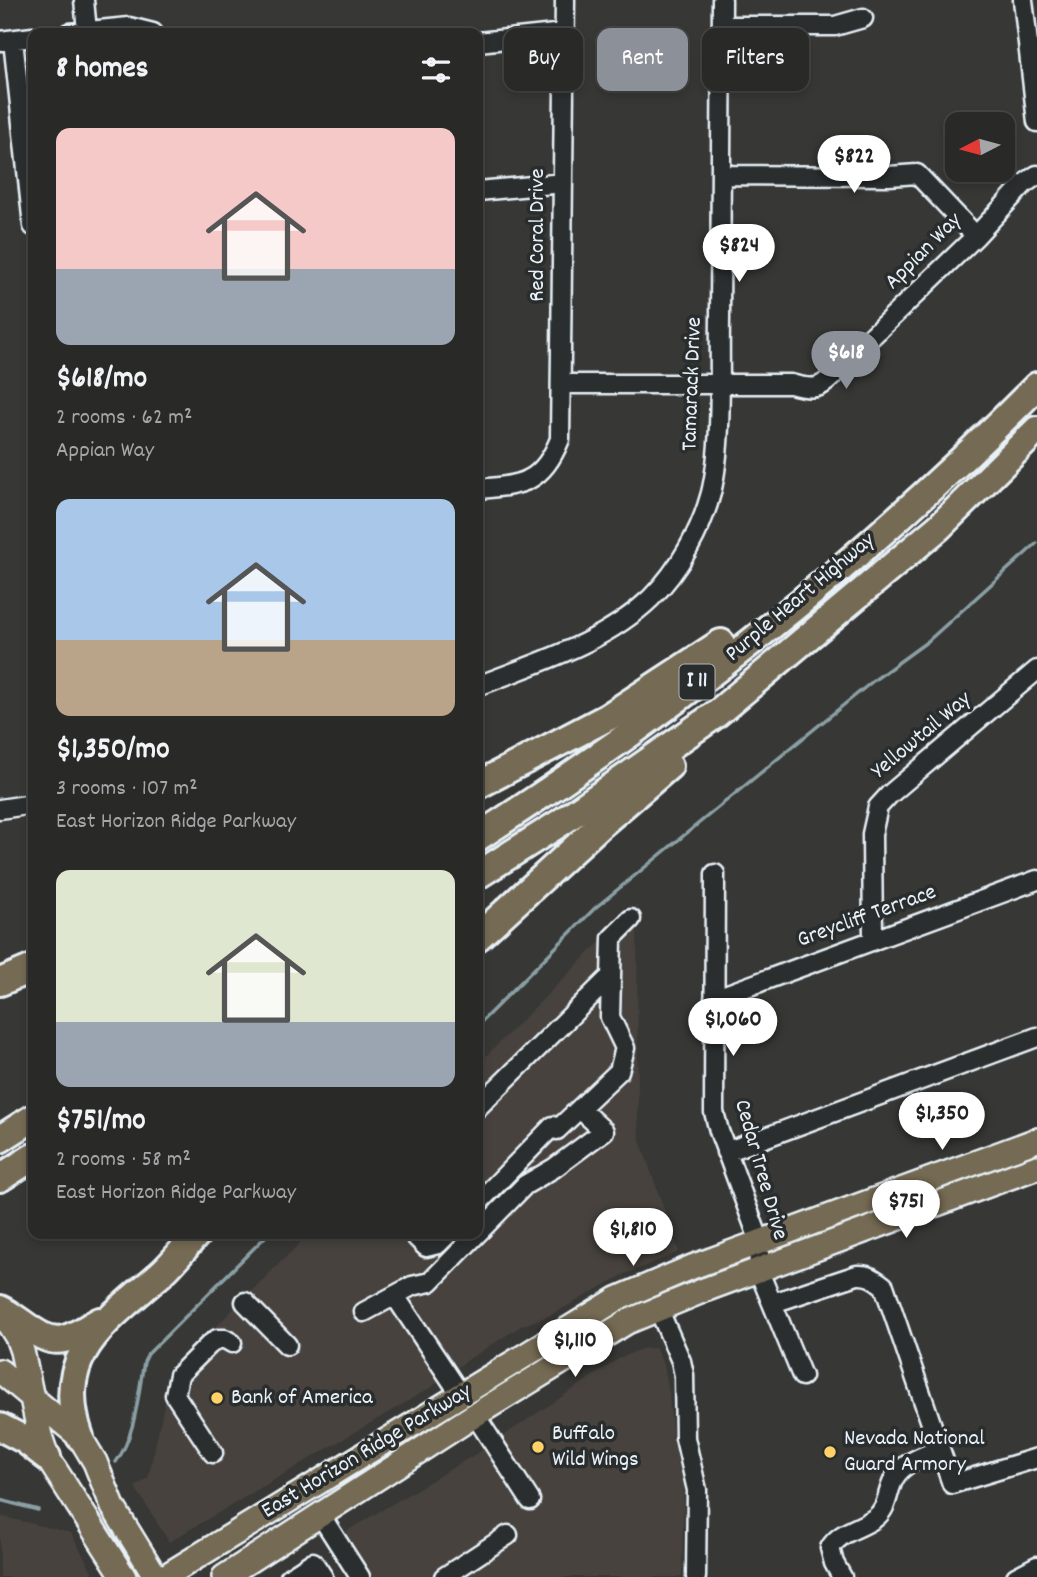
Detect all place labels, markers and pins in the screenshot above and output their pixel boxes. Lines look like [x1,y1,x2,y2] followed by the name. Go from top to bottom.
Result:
[813,136,895,195] pin: $822
[698,224,780,284] pin: $824
[805,332,887,391] pin: $618
[676,998,790,1058] pin: $1,060
[885,1092,999,1152] pin: $1,350
[865,1180,947,1240] pin: $751
[576,1208,690,1268] pin: $1,810
[518,1320,632,1379] pin: $1,110
[231,1382,374,1415] place label: Bank of America
[209,1390,225,1406] marker: Bank of America
[552,1418,639,1477] place label: Buffalo Wild Wings
[844,1423,985,1482] place label: Nevada National Guard Armory
[530,1439,546,1455] marker: Buffalo Wild Wings
[822,1444,838,1460] marker: Nevada National Guard Armory

